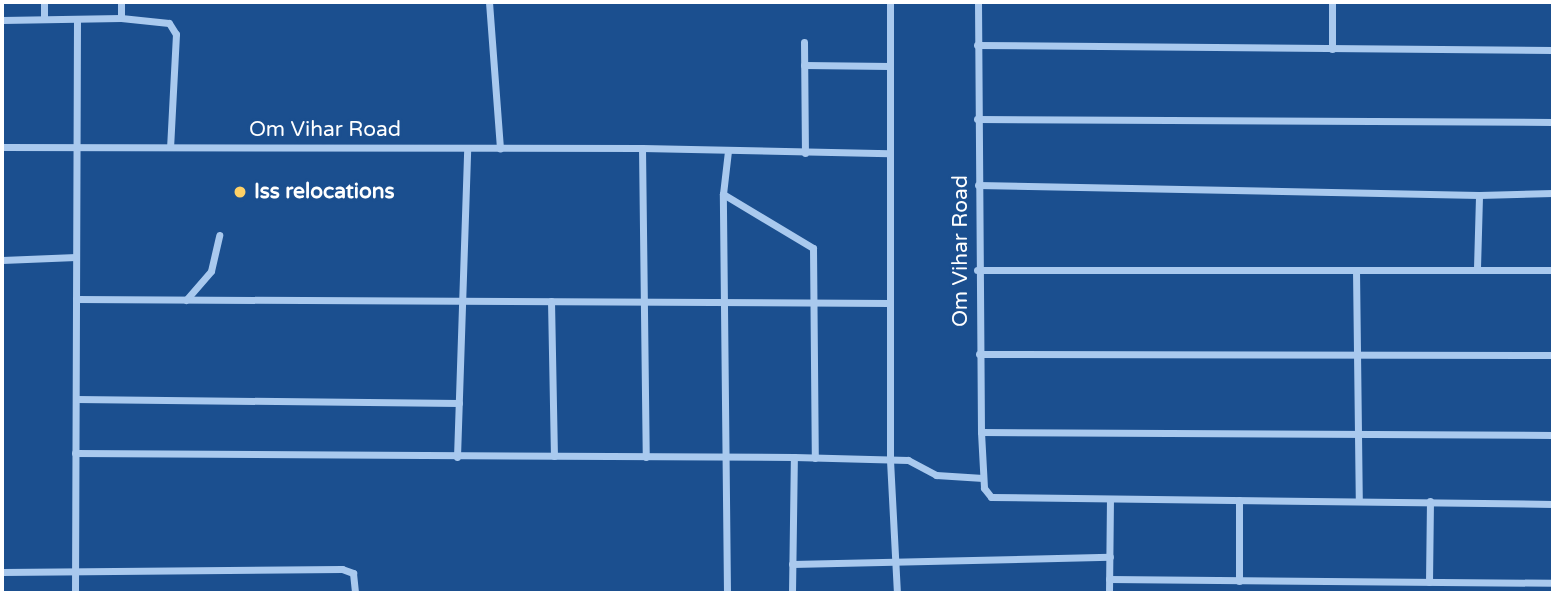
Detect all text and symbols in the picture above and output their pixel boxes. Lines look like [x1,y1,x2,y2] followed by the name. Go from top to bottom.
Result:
[249,117,401,143] street label: Om Vihar Road
[948,175,974,327] street label: Om Vihar Road
[254,179,395,205] place label: Iss relocations
[232,184,248,200] marker: Iss relocations

